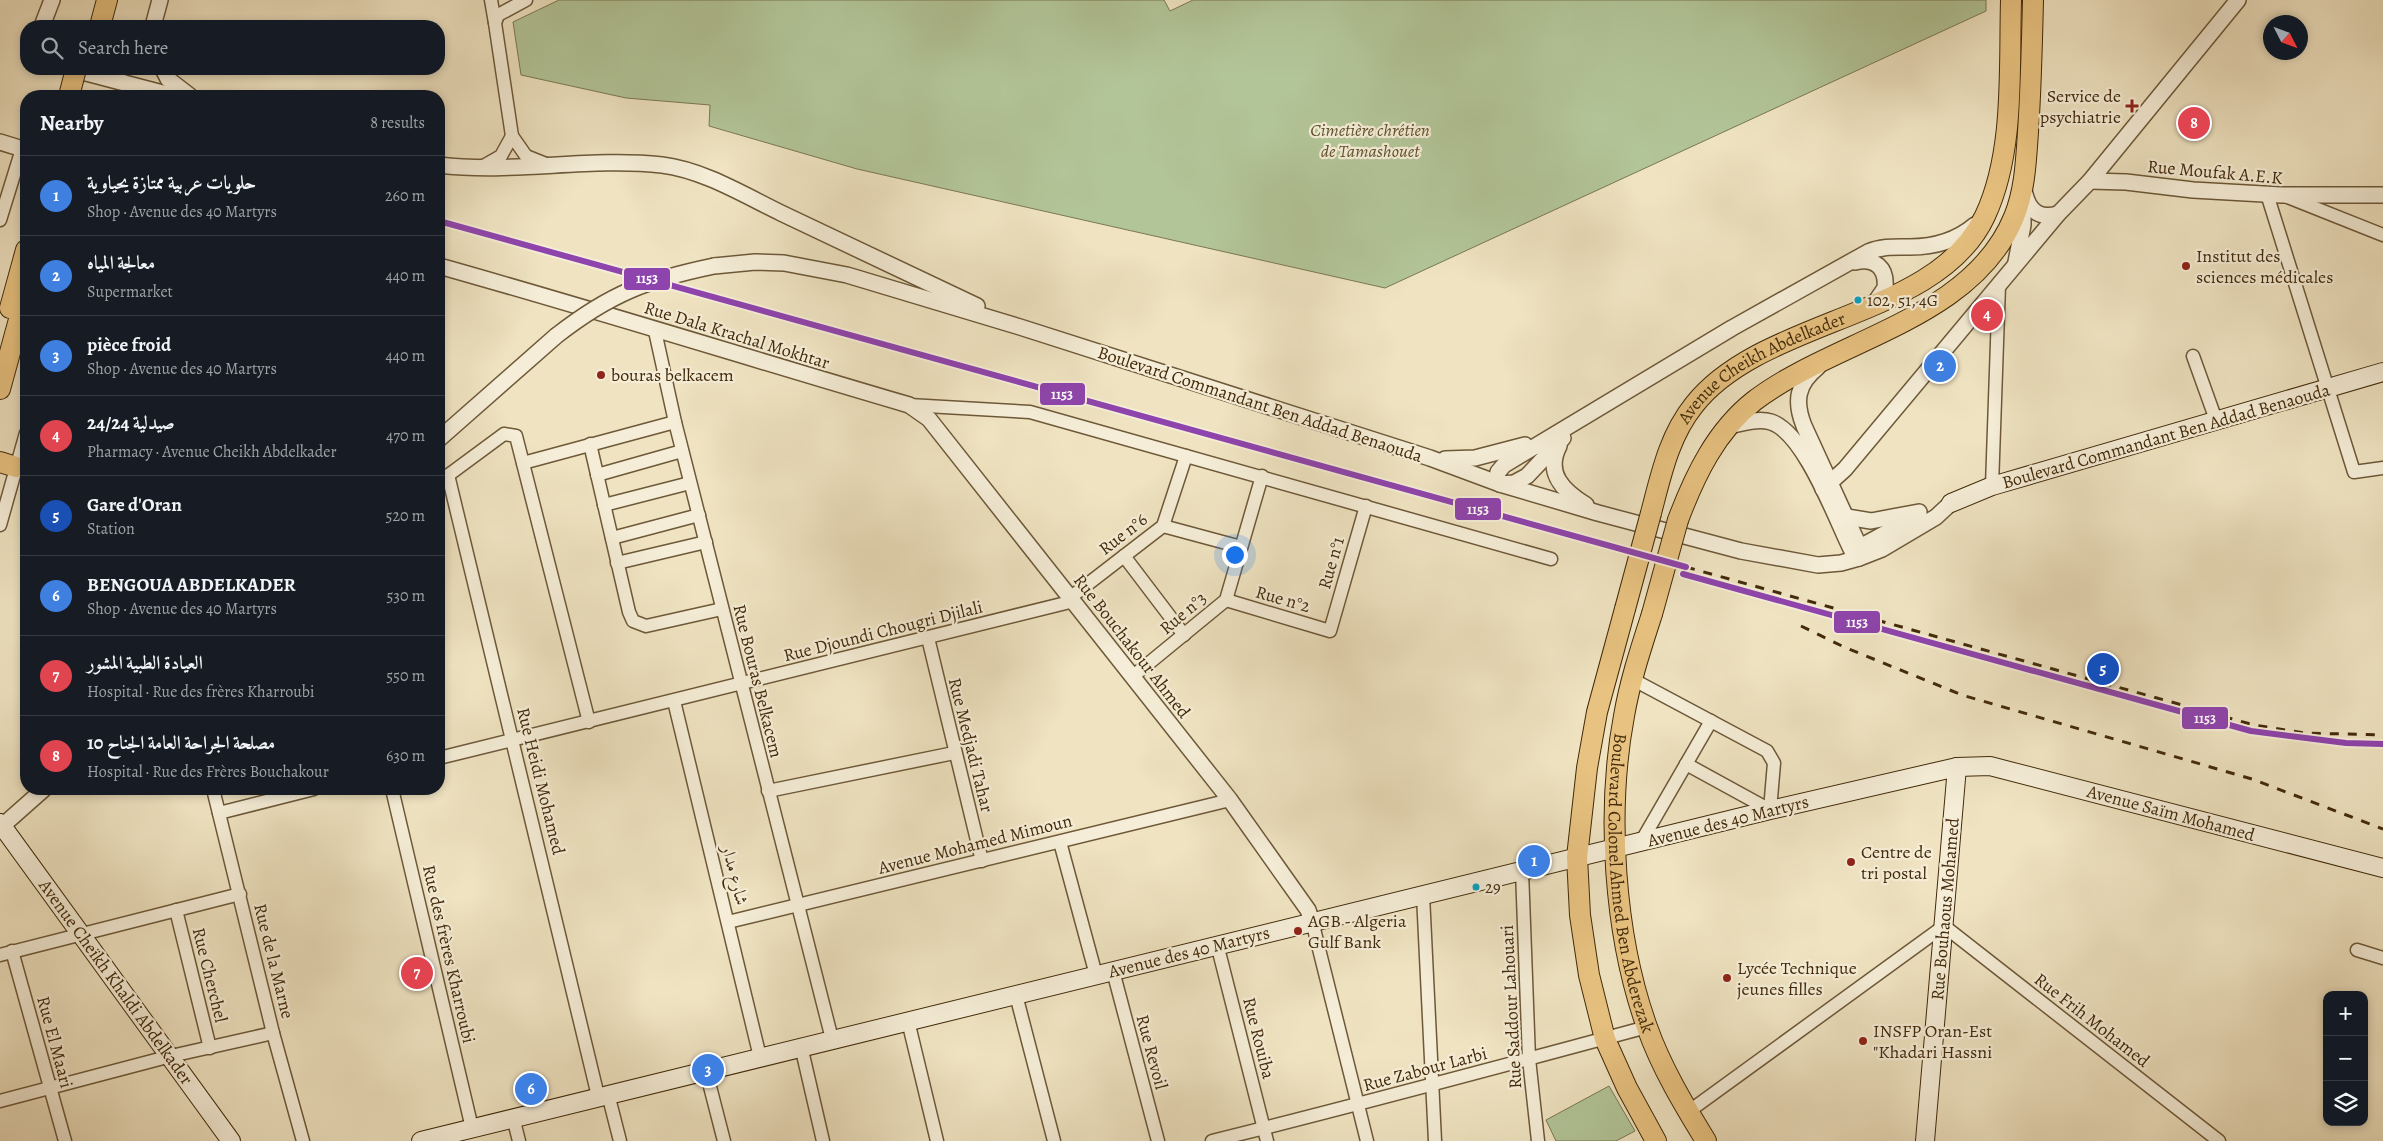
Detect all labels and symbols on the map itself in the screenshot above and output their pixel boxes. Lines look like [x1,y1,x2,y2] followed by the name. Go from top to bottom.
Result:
[2263,15,2308,60] north arrow
[2040,84,2121,129] place label: Service de psychiatrie
[2125,99,2139,113] marker: Service de psychiatrie
[2178,104,2210,142] pin: 8
[1310,118,1430,163] park label: Cimetière chrétien de Tamashouet
[2146,154,2284,190] street label: Rue Moufak A.E.K
[2196,244,2333,289] place label: Institut des sciences médicales
[2180,260,2192,272] marker: Institut des sciences médicales
[623,267,671,291] line badge: 1153
[636,269,658,288] text: 1153
[1867,289,1938,312] place label: 102, 51, 4G
[641,295,833,375] street label: Rue Dala Krachal Mokhtar
[1853,295,1863,305] marker: 102, 51, 4G
[1971,296,2003,334] pin: 4
[1672,306,1849,429] street label: Avenue Cheikh Abdelkader
[1095,340,1426,468] street label: Boulevard Commandant Ben Addad Benaouda
[1924,347,1956,385] pin: 2
[611,363,734,387] place label: bouras belkacem
[595,369,607,381] marker: bouras belkacem
[1999,377,2333,494] street label: Boulevard Commandant Ben Addad Benaouda
[1039,382,1086,406] line badge: 1153
[1051,385,1073,404] text: 1153
[1454,497,1502,521] line badge: 1153
[1467,500,1489,519] text: 1153
[1094,507,1152,561] street label: Rue n°6
[1312,534,1350,592] street label: Rue n°1
[1222,542,1248,568] your location
[1068,569,1196,723] street label: Rue Bouchakour Ahmed
[1253,580,1313,618] street label: Rue n°2
[1154,586,1212,640] street label: Rue n°3
[781,595,985,667] street label: Rue Djoundi Chougri Djilali
[727,602,789,760] street label: Rue Bouras Belkacem
[1833,610,1881,634] line badge: 1153
[1846,613,1868,632] text: 1153
[2087,650,2119,688] pin: 5
[943,675,999,815] street label: Rue Medjadi Tahar
[511,705,571,857] street label: Rue Heidi Mohamed
[2181,706,2229,730] line badge: 1153
[2194,709,2216,728] text: 1153
[1603,732,1660,1036] street label: Boulevard Colonel Ahmed Ben Abderezak
[2083,779,2258,847] street label: Avenue Saïm Mohamed
[1644,789,1811,853] street label: Avenue des 40 Martyrs
[875,808,1075,880] street label: Avenue Mohamed Mimoun
[1925,816,1965,1001] street label: Rue Bouhaous Mohamed
[713,840,754,908] street label: شارع مدار
[1861,840,1932,885] place label: Centre de tri postal
[1518,842,1550,880] pin: 1
[1845,856,1857,868] marker: Centre de tri postal
[417,862,481,1046] street label: Rue des frères Kharroubi
[33,874,199,1090] street label: Avenue Cheïkh Khaldi Abdelkader
[1485,876,1501,899] place label: 29
[1471,882,1481,892] marker: 29
[248,901,300,1021] street label: Rue de la Marne
[1307,909,1407,954] place label: AGB - Algeria Gulf Bank
[1105,920,1272,984] street label: Avenue des 40 Martyrs
[1495,924,1527,1090] street label: Rue Saddour Lahouari
[187,925,234,1026] street label: Rue Cherchel
[1292,925,1304,937] marker: AGB - Algeria Gulf Bank
[401,954,433,992] pin: 7
[1737,956,1857,1001] place label: Lycée Technique jeunes filles
[2029,967,2155,1073] street label: Rue Frih Mohamed
[1721,972,1733,984] marker: Lycée Technique jeunes filles
[31,993,79,1091] street label: Rue El Maari
[1237,995,1281,1082] street label: Rue Rouiba
[1131,1012,1174,1093] street label: Rue Revoil
[1873,1019,1992,1064] place label: INSFP Oran-Est "Khadari Hassni
[1857,1035,1869,1047] marker: INSFP Oran-Est "Khadari Hassni
[1360,1041,1490,1097] street label: Rue Zabour Larbi
[692,1051,724,1089] pin: 3
[515,1070,547,1108] pin: 6

